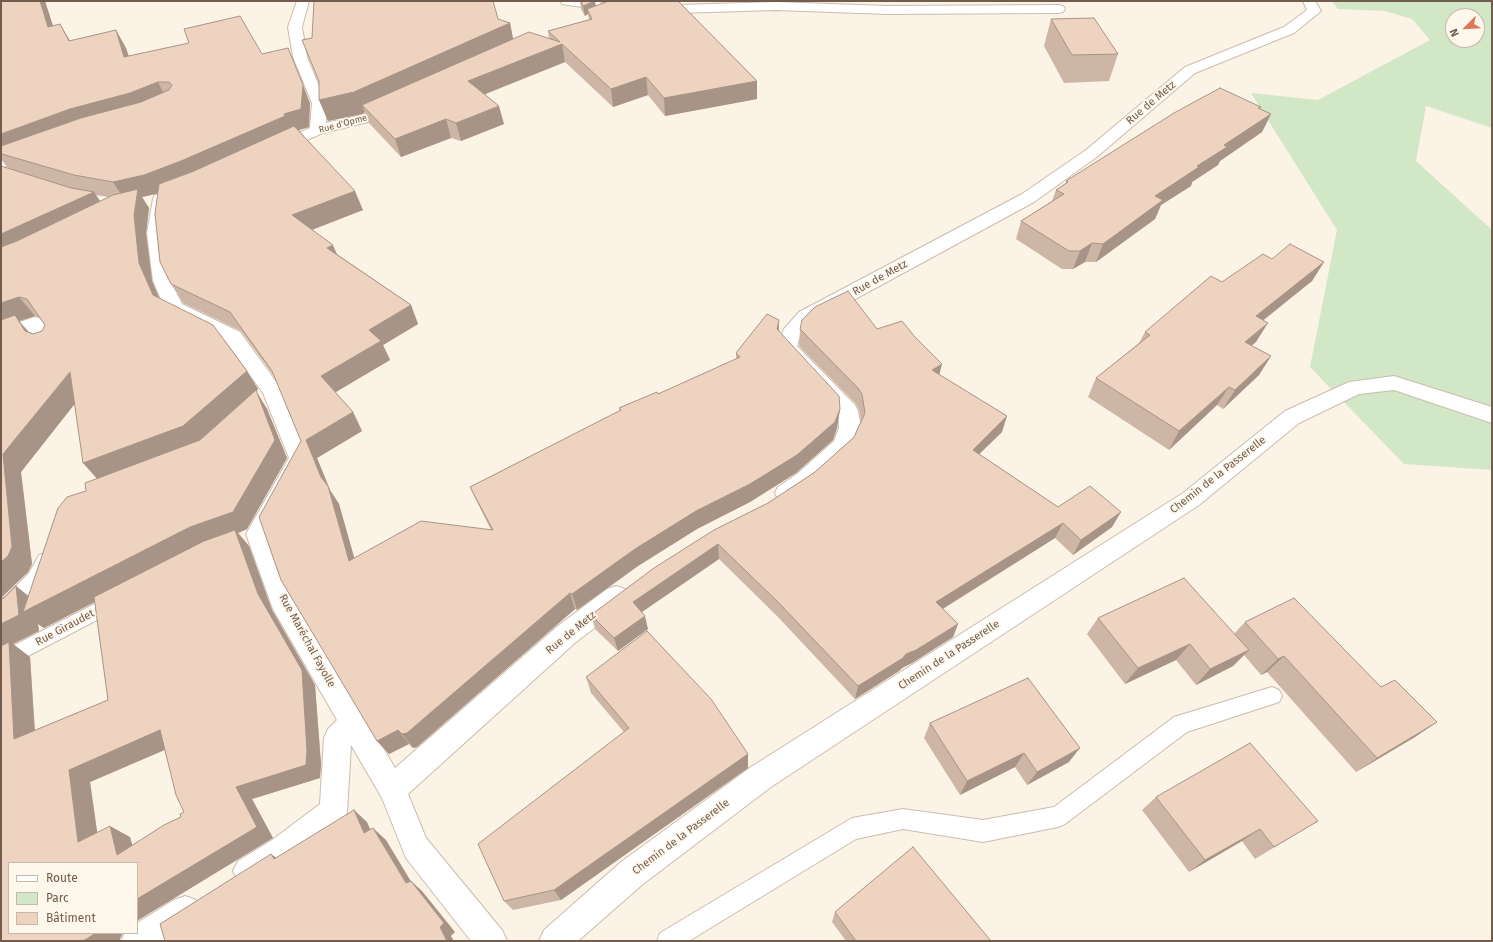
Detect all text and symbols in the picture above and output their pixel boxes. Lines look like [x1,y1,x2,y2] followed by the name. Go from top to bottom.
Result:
[1445,8,1485,48] north arrow
[1447,27,1462,39] text: N
[1123,78,1179,128] street label: Rue de Metz
[318,112,368,136] street label: Rue d'Opme
[850,257,910,299] street label: Rue de Metz
[1167,433,1269,517] street label: Chemin de la Passerelle
[276,592,338,690] street label: Rue Maréchal Fayolle
[33,607,97,649] street label: Rue Giraudet
[543,609,599,657] street label: Rue de Metz
[896,617,1002,693] street label: Chemin de la Passerelle
[630,796,732,878] street label: Chemin de la Passerelle
[8,862,138,934] legend
[46,871,78,885] text: Route
[46,891,69,905] text: Parc
[46,911,96,925] text: Bâtiment

